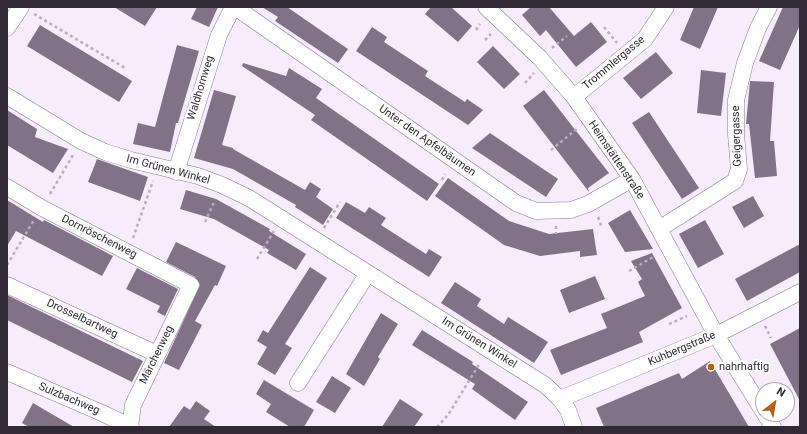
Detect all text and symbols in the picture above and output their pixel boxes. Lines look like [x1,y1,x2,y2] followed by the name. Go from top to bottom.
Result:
[580,33,648,93] street label: Trommlergasse
[185,54,217,122] street label: Waldhornweg
[376,103,478,179] street label: Unter den Apfelbäumen
[729,105,745,167] street label: Geigergasse
[585,118,647,202] street label: Heimstättenstraße
[125,153,211,187] street label: Im Grünen Winkel
[59,212,139,262] street label: Dornröschenweg
[44,297,120,341] street label: Drosselbartweg
[439,315,519,371] street label: Im Grünen Winkel
[137,324,177,386] street label: Märchenweg
[646,329,718,369] street label: Kuhbergstraße
[719,360,769,374] place label: nahrhaftig
[706,362,716,372] marker: nahrhaftig
[37,380,101,418] street label: Sulzbachweg
[755,382,795,422] north arrow
[774,385,788,400] text: N

